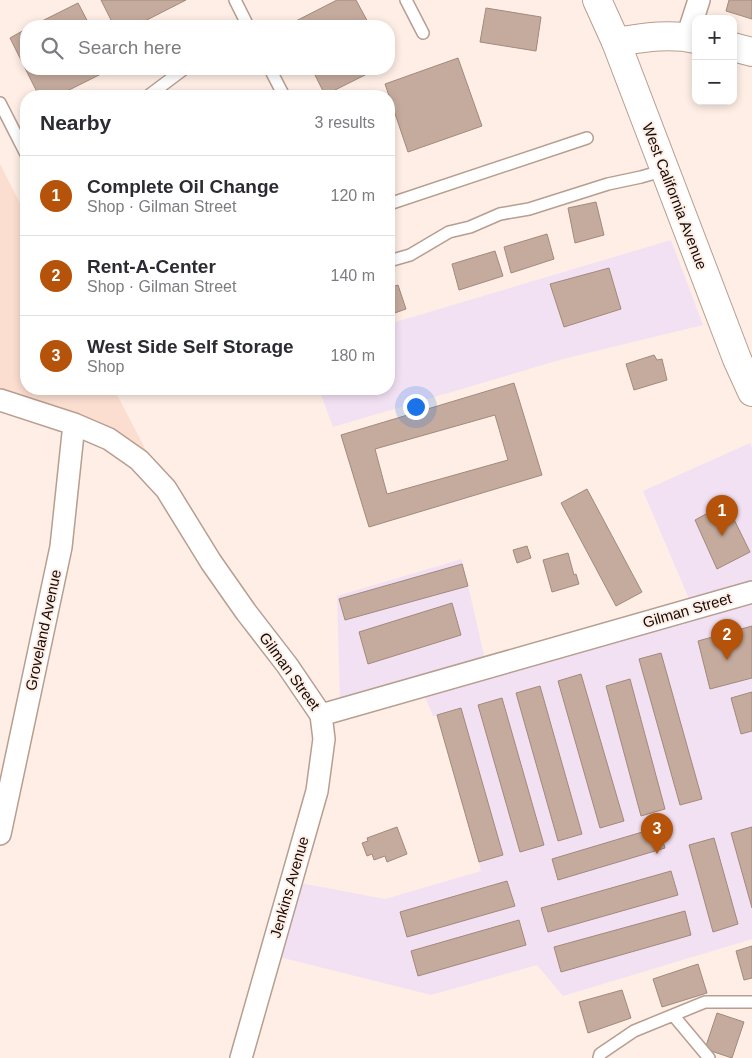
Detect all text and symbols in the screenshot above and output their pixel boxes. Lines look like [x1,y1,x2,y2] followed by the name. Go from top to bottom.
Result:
[692,15,737,105] map controls
[692,15,737,60] button: +
[20,20,395,75] search box
[38,34,66,62] icon: search
[78,37,182,58] text: Search here
[692,60,737,105] button: −
[40,111,111,134] text: Nearby
[315,114,375,131] text: 3 results
[639,120,711,272] street label: West California Avenue
[87,176,279,197] text: Complete Oil Change
[52,187,60,204] text: 1
[331,187,375,204] text: 120 m
[87,198,236,215] text: Shop · Gilman Street
[87,256,216,277] text: Rent-A-Center
[52,267,60,284] text: 2
[331,267,375,284] text: 140 m
[87,278,236,295] text: Shop · Gilman Street
[87,336,294,357] text: West Side Self Storage
[52,347,60,364] text: 3
[331,347,375,364] text: 180 m
[87,358,124,375] text: Shop
[403,394,429,420] your location
[706,495,738,536] pin: 1
[22,568,64,692] street label: Groveland Avenue
[641,589,734,631] street label: Gilman Street
[711,619,743,660] pin: 2
[256,629,324,714] street label: Gilman Street
[641,813,673,854] pin: 3
[266,834,312,940] street label: Jenkins Avenue

